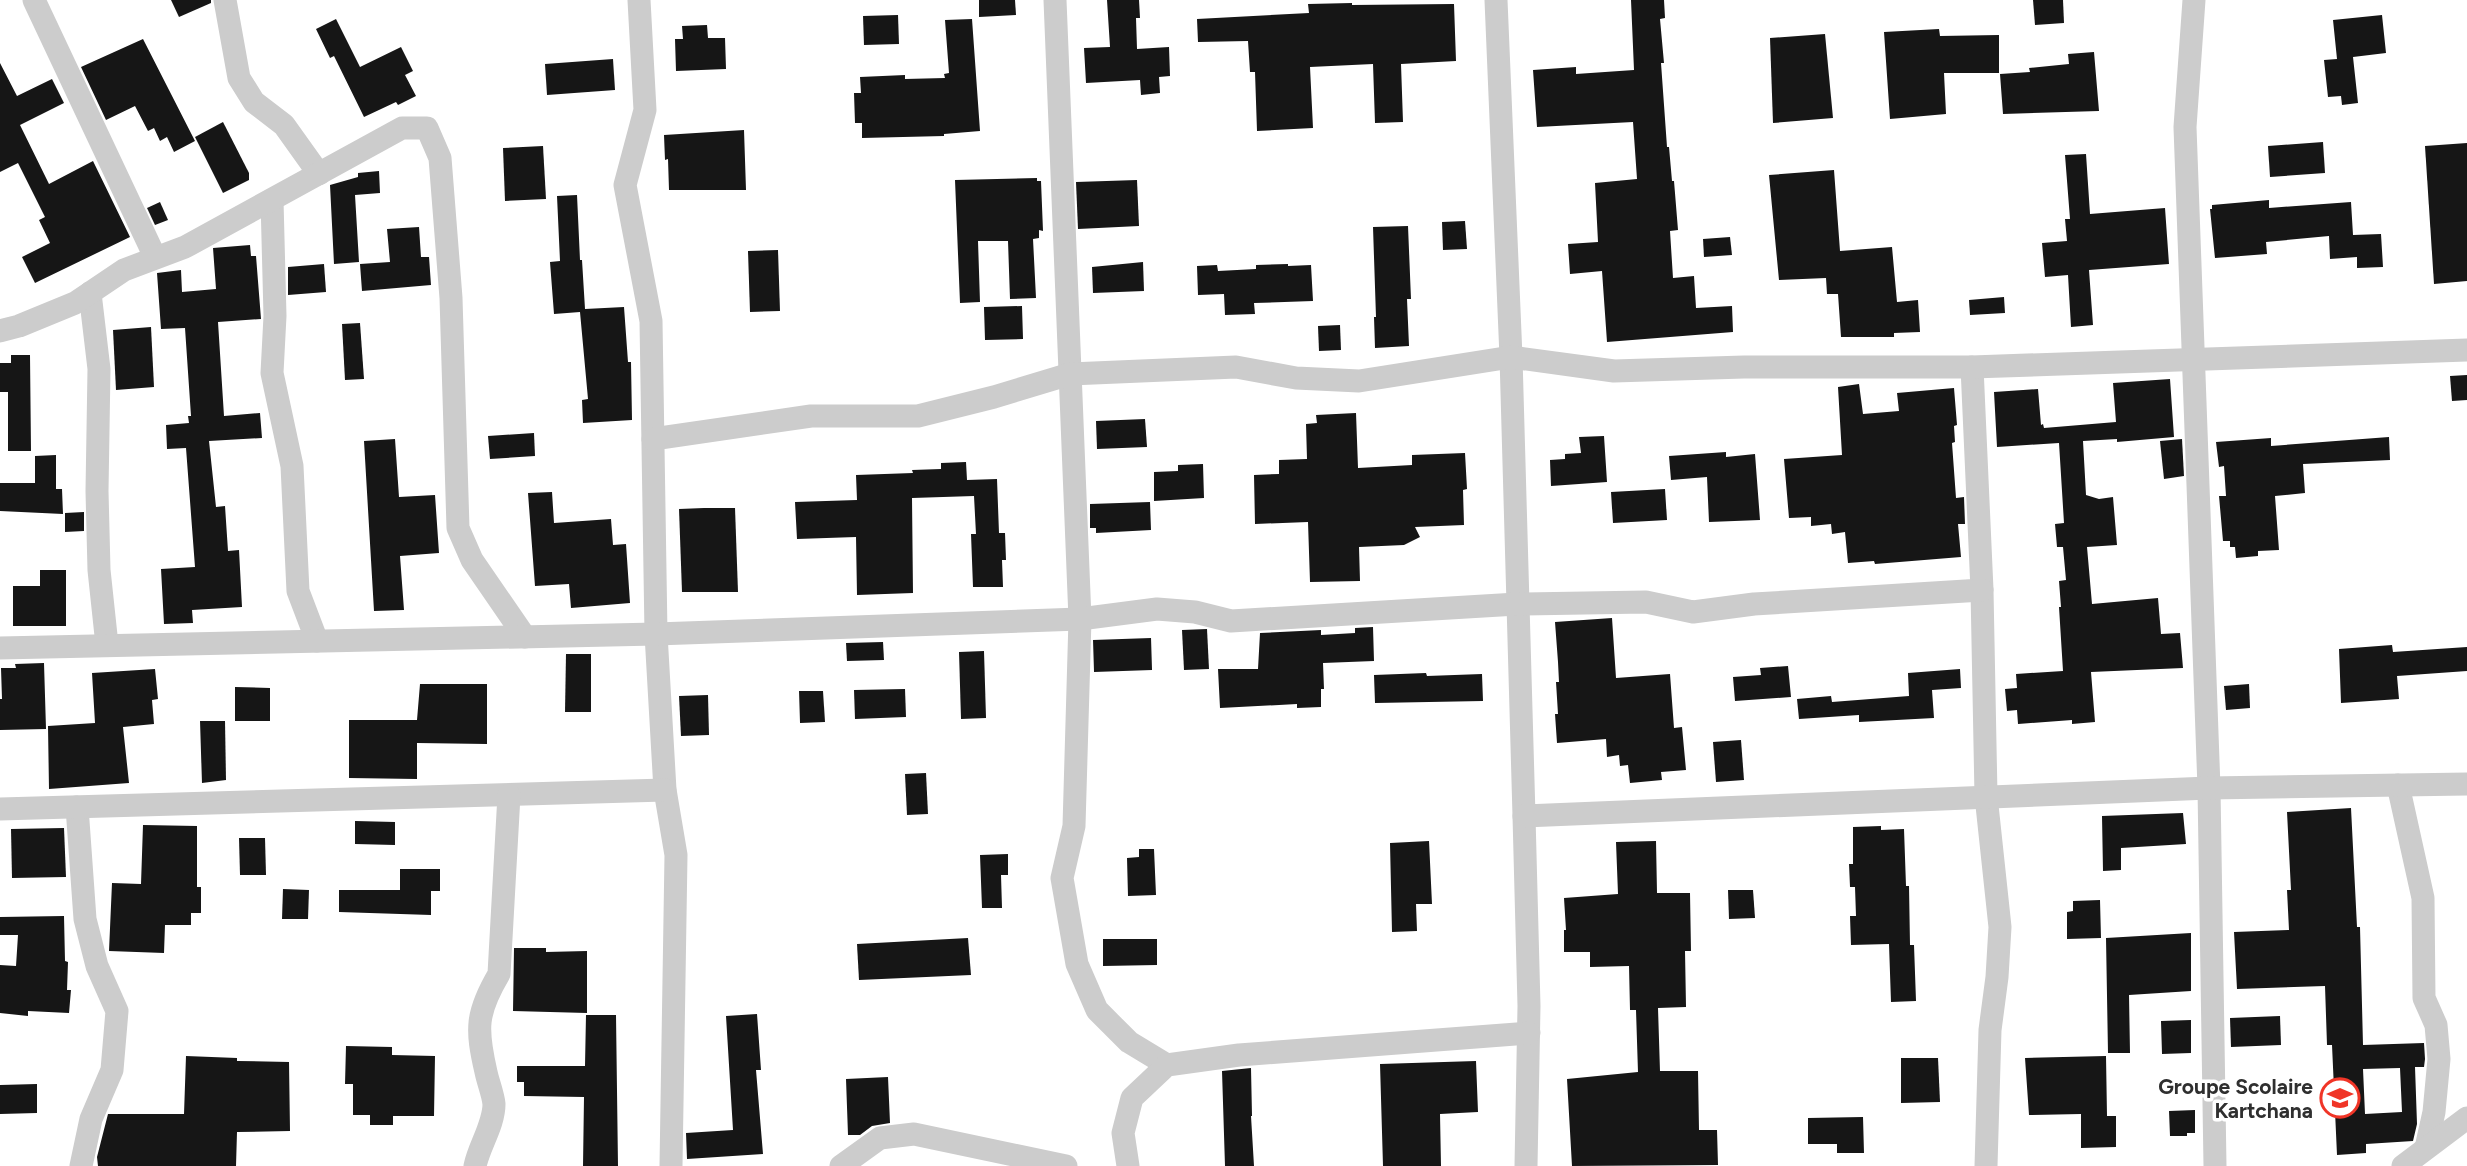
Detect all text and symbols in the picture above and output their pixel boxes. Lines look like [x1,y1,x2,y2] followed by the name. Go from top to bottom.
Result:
[2158,1074,2313,1123] place label: Groupe Scolaire Kartchana
[2319,1077,2361,1119] school or university icon: Groupe Scolaire Kartchana

